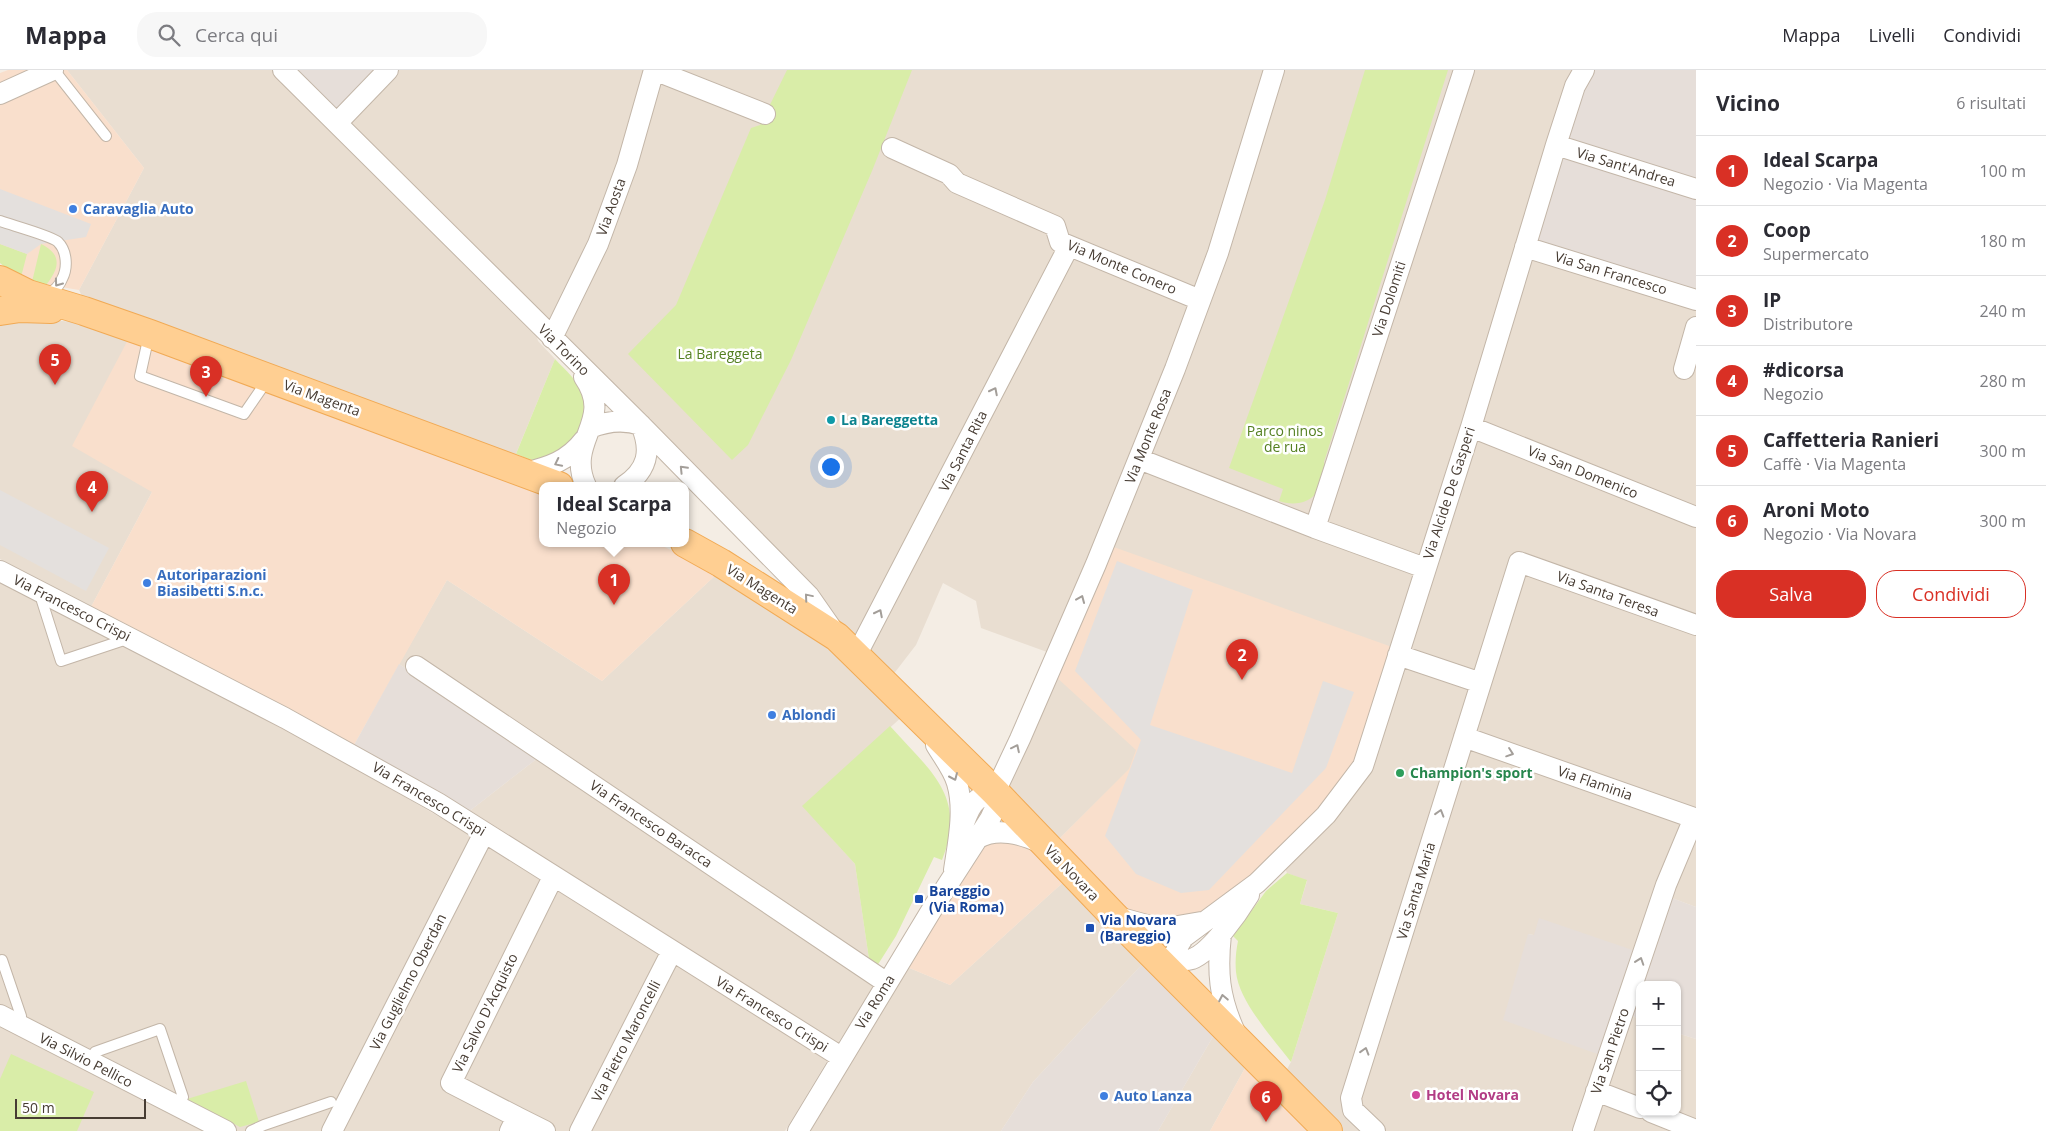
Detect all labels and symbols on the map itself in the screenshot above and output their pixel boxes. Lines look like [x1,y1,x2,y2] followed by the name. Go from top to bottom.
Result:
[1574,142,1678,191] street label: Via Sant'Andrea
[591,175,630,238] street label: Via Aosta
[83,199,194,218] place label: Caravaglia Auto
[67,203,79,215] marker: Caravaglia Auto
[1065,235,1180,298] street label: Via Monte Conero
[1553,246,1670,299] street label: Via San Francesco
[1367,258,1410,339] street label: Via Dolomiti
[55,278,64,287] one-way arrow
[534,320,594,380] street label: Via Torino
[39,344,71,385] pin: 5
[678,344,762,363] park label: La Bareggeta
[190,356,222,397] pin: 3
[281,375,363,420] street label: Via Magenta
[1120,385,1175,486] street label: Via Monte Rosa
[988,387,998,396] one-way arrow
[934,407,991,495] street label: Via Santa Rita
[841,410,938,429] place label: La Bareggetta
[825,414,837,426] marker: La Bareggetta
[1247,421,1324,456] park label: Parco ninos de rua
[1418,424,1479,561] street label: Via Alcide De Gasperi
[1525,441,1641,502] street label: Via San Domenico
[818,454,844,480] your location
[554,457,563,467] one-way arrow
[679,465,688,474] one-way arrow
[76,471,108,512] pin: 4
[723,559,801,618] street label: Via Magenta
[598,564,630,605] pin: 1
[157,565,267,600] place label: Autoriparazioni Biasibetti S.n.c.
[1554,566,1662,621] street label: Via Santa Teresa
[10,570,134,645] street label: Via Francesco Crispi
[141,577,153,589] marker: Autoriparazioni Biasibetti S.n.c.
[805,594,814,603] one-way arrow
[1074,595,1085,604] one-way arrow
[873,609,883,618] one-way arrow
[1226,639,1258,680] pin: 2
[782,705,836,724] place label: Ablondi
[766,709,778,721] marker: Ablondi
[1010,744,1020,753] one-way arrow
[1505,747,1514,757] one-way arrow
[369,757,490,840] street label: Via Francesco Crispi
[1555,761,1635,804] street label: Via Flaminia
[1410,763,1533,782] place label: Champion's sport
[1394,767,1406,779] marker: Champion's sport
[948,771,958,780] one-way arrow
[586,775,716,872] street label: Via Francesco Baracca
[1435,809,1445,818] one-way arrow
[1392,840,1439,942] street label: Via Santa Maria
[1041,841,1104,905] street label: Via Novara
[929,881,1004,916] place label: Bareggio (Via Roma)
[913,893,925,905] marker: Bareggio (Via Roma)
[365,910,450,1053] street label: Via Guglielmo Oberdan
[1100,910,1177,945] place label: Via Novara (Bareggio)
[1084,922,1096,934] marker: Via Novara (Bareggio)
[447,950,522,1076] street label: Via Salvo D'Acquisto
[1634,958,1644,966] one-way arrow
[712,971,832,1056] street label: Via Francesco Crispi
[850,971,899,1033] street label: Via Roma
[587,977,664,1105] street label: Via Pietro Maroncelli
[1218,994,1228,1002] one-way arrow
[1586,1005,1633,1096] street label: Via San Pietro
[36,1028,136,1091] street label: Via Silvio Pellico
[1360,1048,1370,1056] one-way arrow
[1250,1081,1282,1122] pin: 6
[1426,1085,1519,1104] place label: Hotel Novara
[1114,1086,1192,1105] place label: Auto Lanza
[1410,1089,1422,1101] marker: Hotel Novara
[1098,1090,1110,1102] marker: Auto Lanza
[15,1096,146,1119] scale bar

